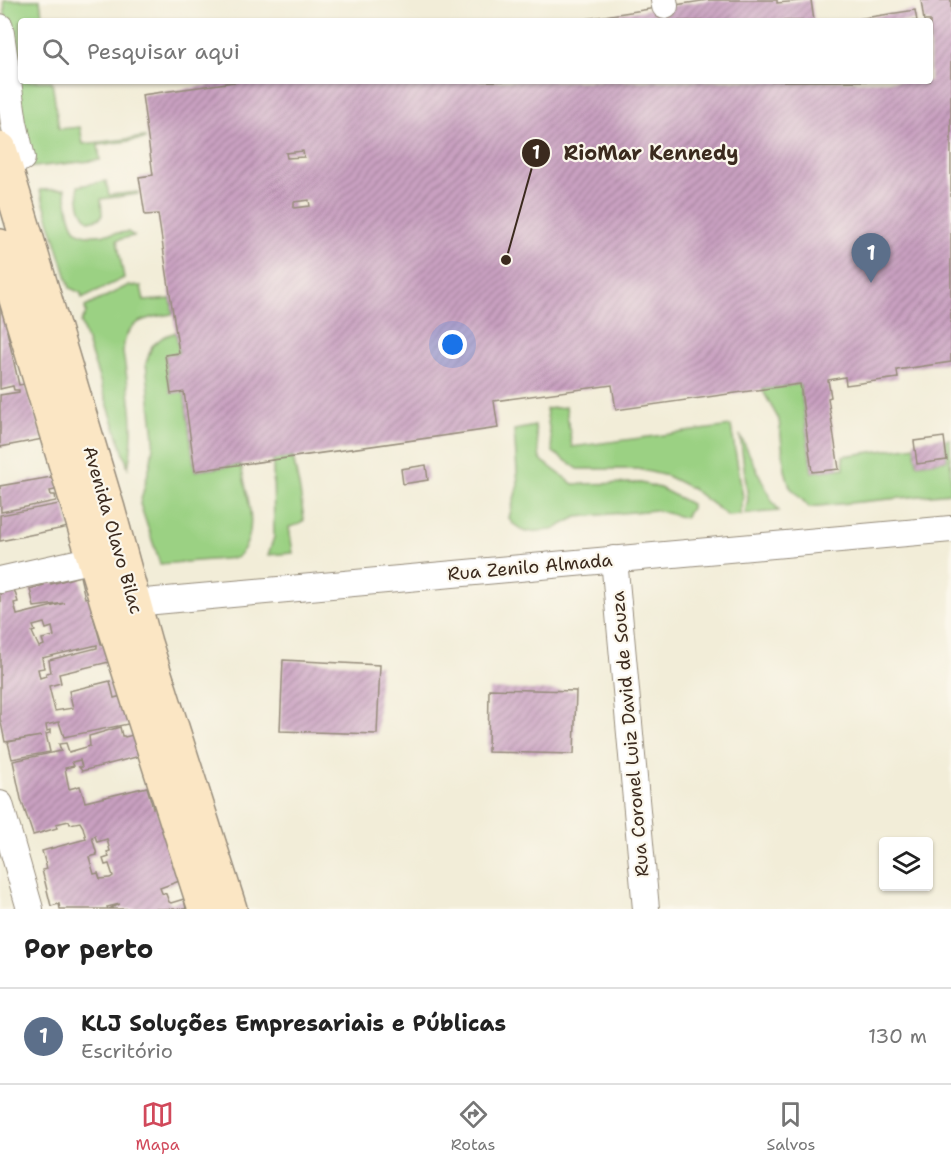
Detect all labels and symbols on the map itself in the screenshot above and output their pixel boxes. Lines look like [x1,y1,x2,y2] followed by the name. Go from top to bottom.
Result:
[521,134,750,172] callout: RioMar Kennedy
[564,140,738,166] text: RioMar Kennedy
[532,141,540,165] text: 1
[852,234,890,283] pin: 1
[438,330,467,359] your location
[78,443,148,617] street label: Avenida Olavo Bilac
[447,548,613,586] street label: Rua Zenilo Almada
[606,590,654,878] street label: Rua Coronel Luiz David de Souza

